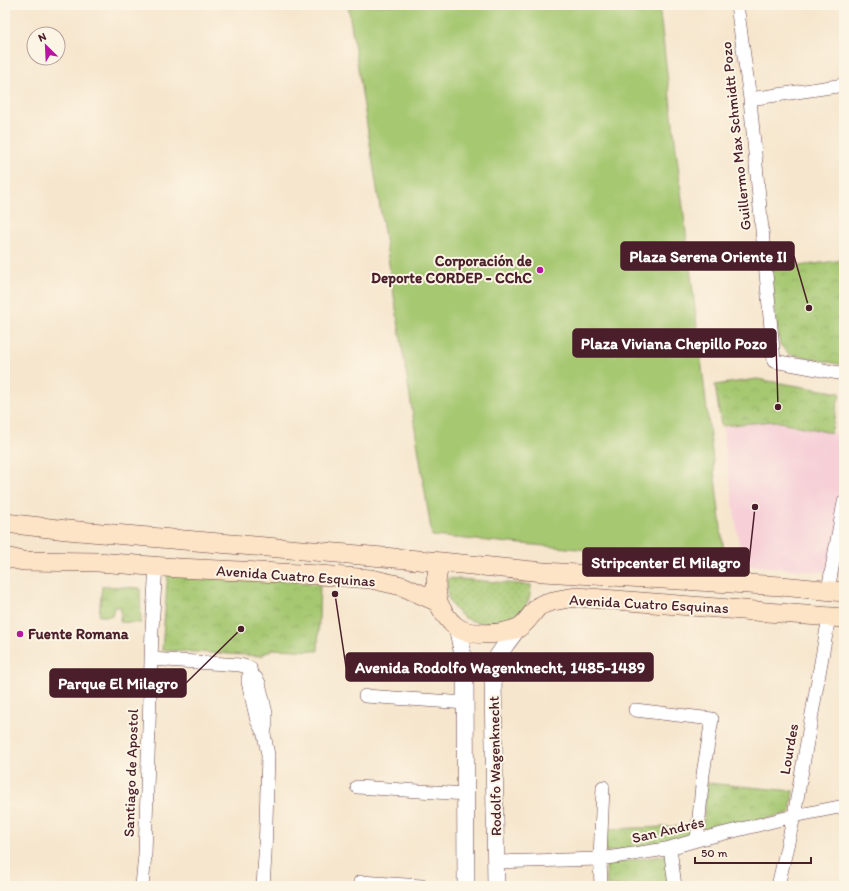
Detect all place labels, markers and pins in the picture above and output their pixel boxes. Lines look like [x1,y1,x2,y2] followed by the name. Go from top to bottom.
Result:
[621,242,794,270] callout: Plaza Serena Oriente II
[371,252,532,288] place label: Corporación de Deporte CORDEP - CChC
[535,265,545,275] marker: Corporación de Deporte CORDEP - CChC
[573,329,776,357] callout: Plaza Viviana Chepillo Pozo
[583,548,749,576] callout: Stripcenter El Milagro
[28,625,129,643] place label: Fuente Romana
[15,629,25,639] marker: Fuente Romana
[346,653,653,681] callout: Avenida Rodolfo Wagenknecht, 1485-1489
[50,669,186,697] callout: Parque El Milagro

